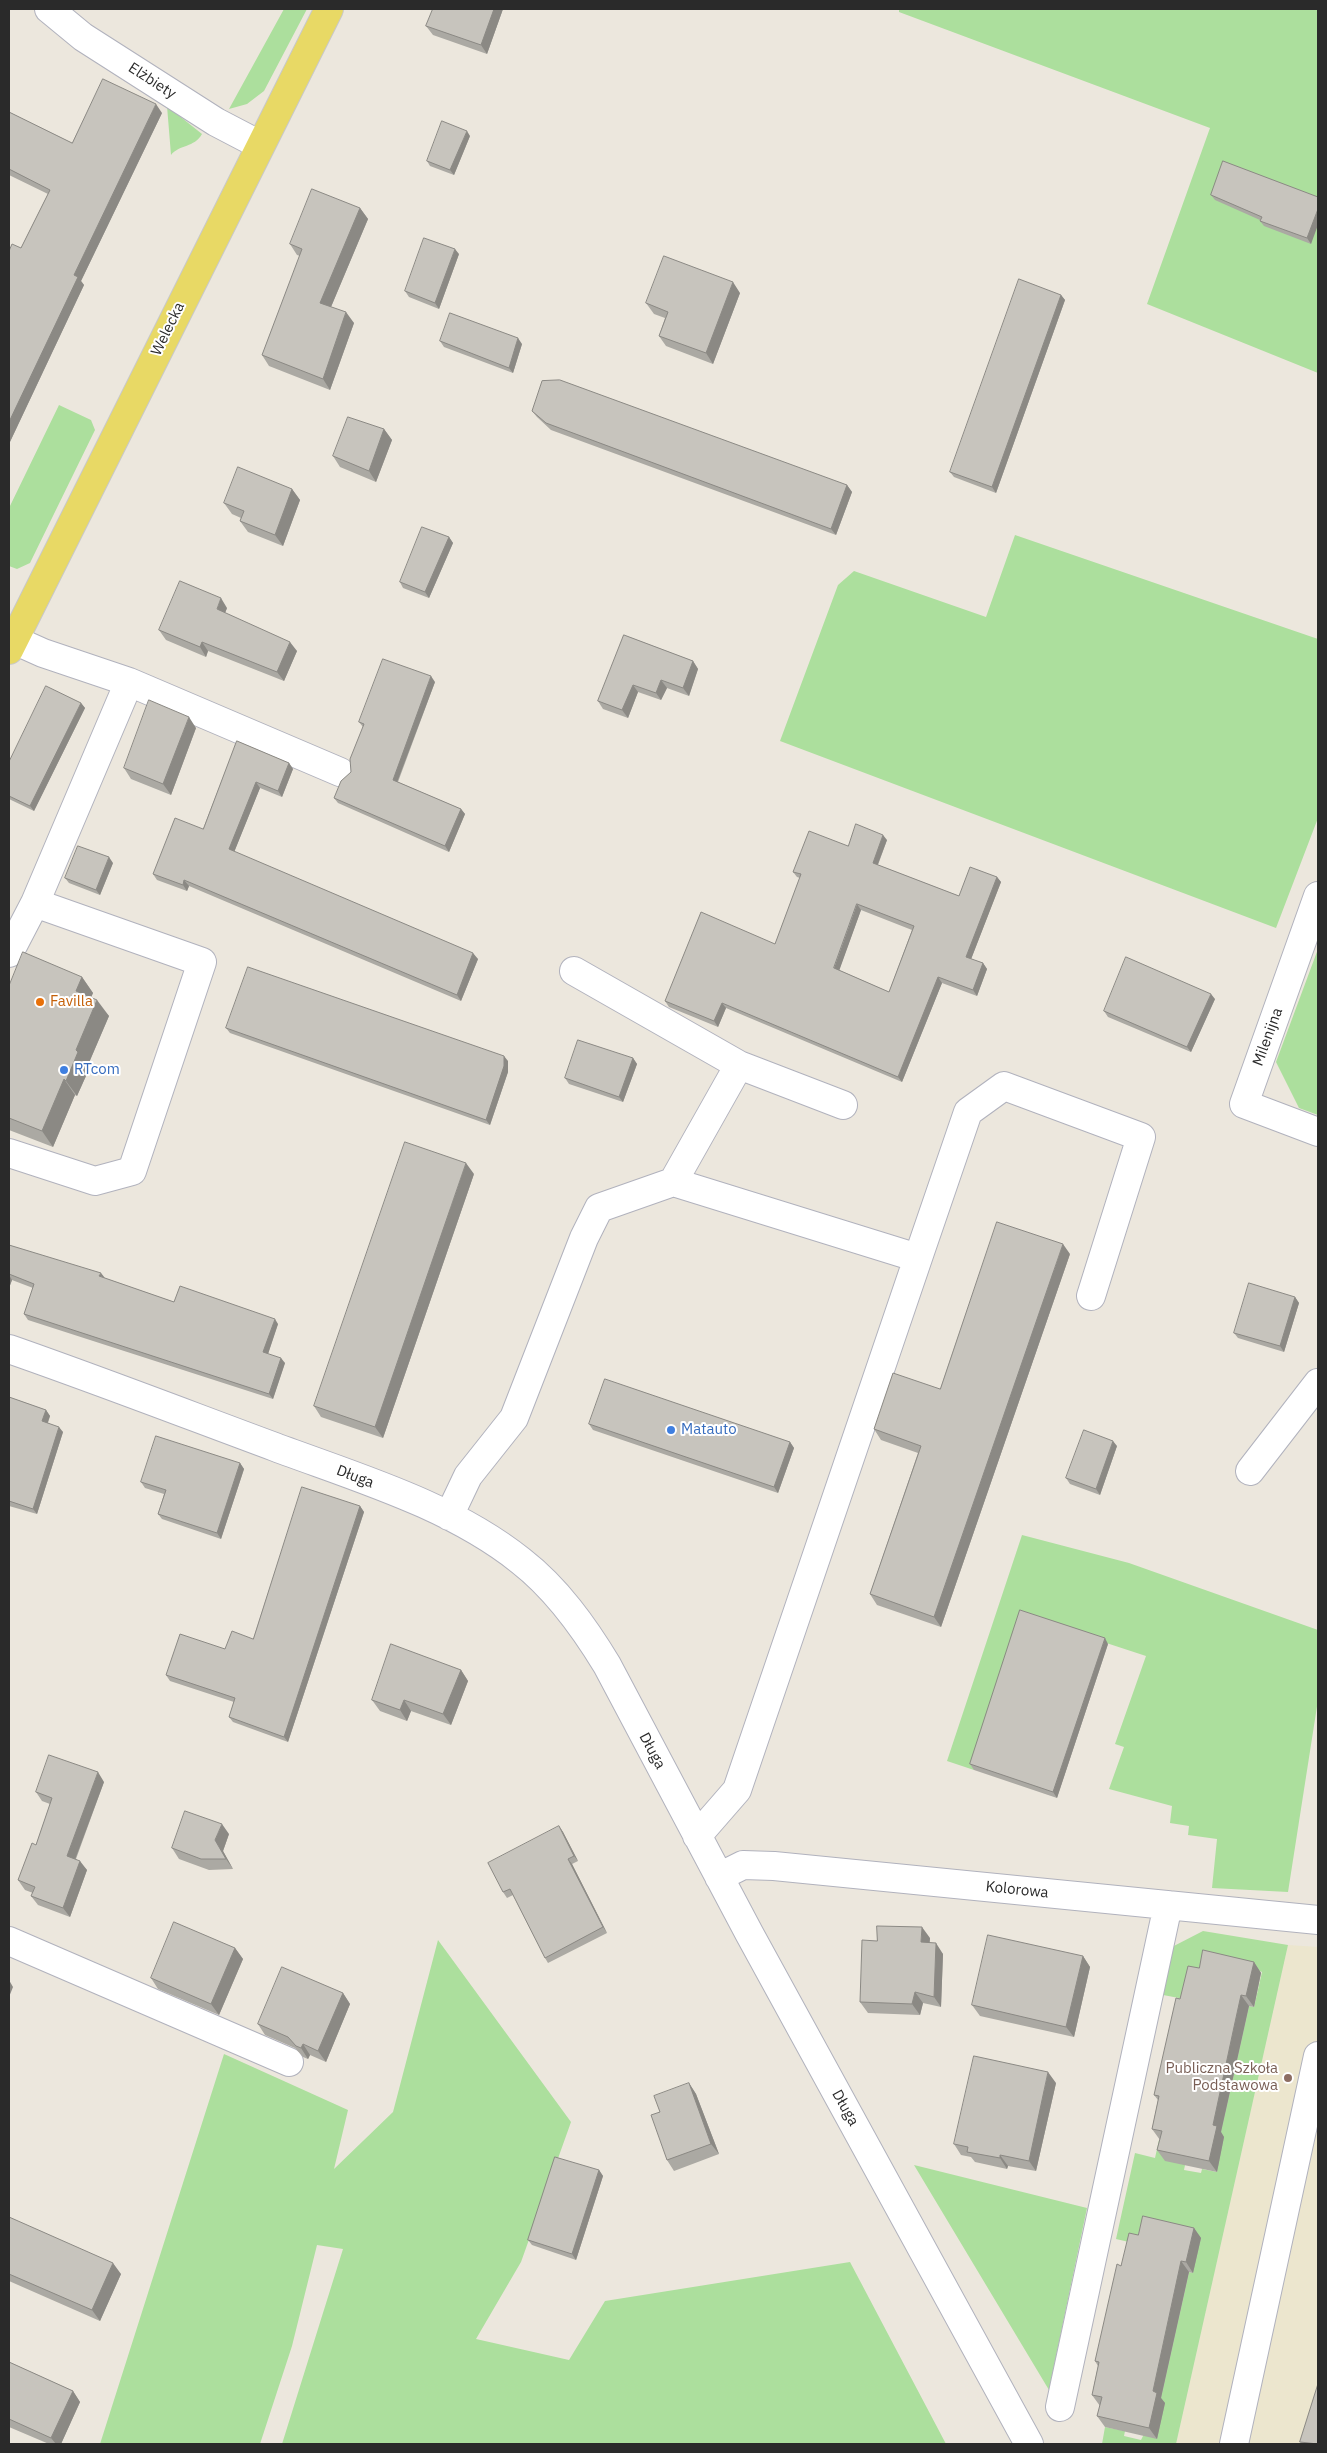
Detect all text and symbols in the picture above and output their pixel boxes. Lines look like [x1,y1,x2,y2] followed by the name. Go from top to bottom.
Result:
[125,59,179,103] street label: Elżbiety
[147,299,189,359] street label: Welecka
[50,993,93,1011] place label: Favilla
[34,996,46,1008] marker: Favilla
[1249,1005,1287,1069] street label: Milenijna
[74,1061,120,1079] place label: RTcom
[58,1064,70,1076] marker: RTcom
[681,1421,737,1439] place label: Matauto
[665,1424,677,1436] marker: Matauto
[334,1462,376,1492] street label: Długa
[635,1730,669,1772] street label: Długa
[985,1878,1049,1902] street label: Kolorowa
[1165,2060,1278,2095] place label: Publiczna Szkoła Podstawowa
[1282,2072,1294,2084] marker: Publiczna Szkoła Podstawowa
[828,2087,862,2129] street label: Długa

